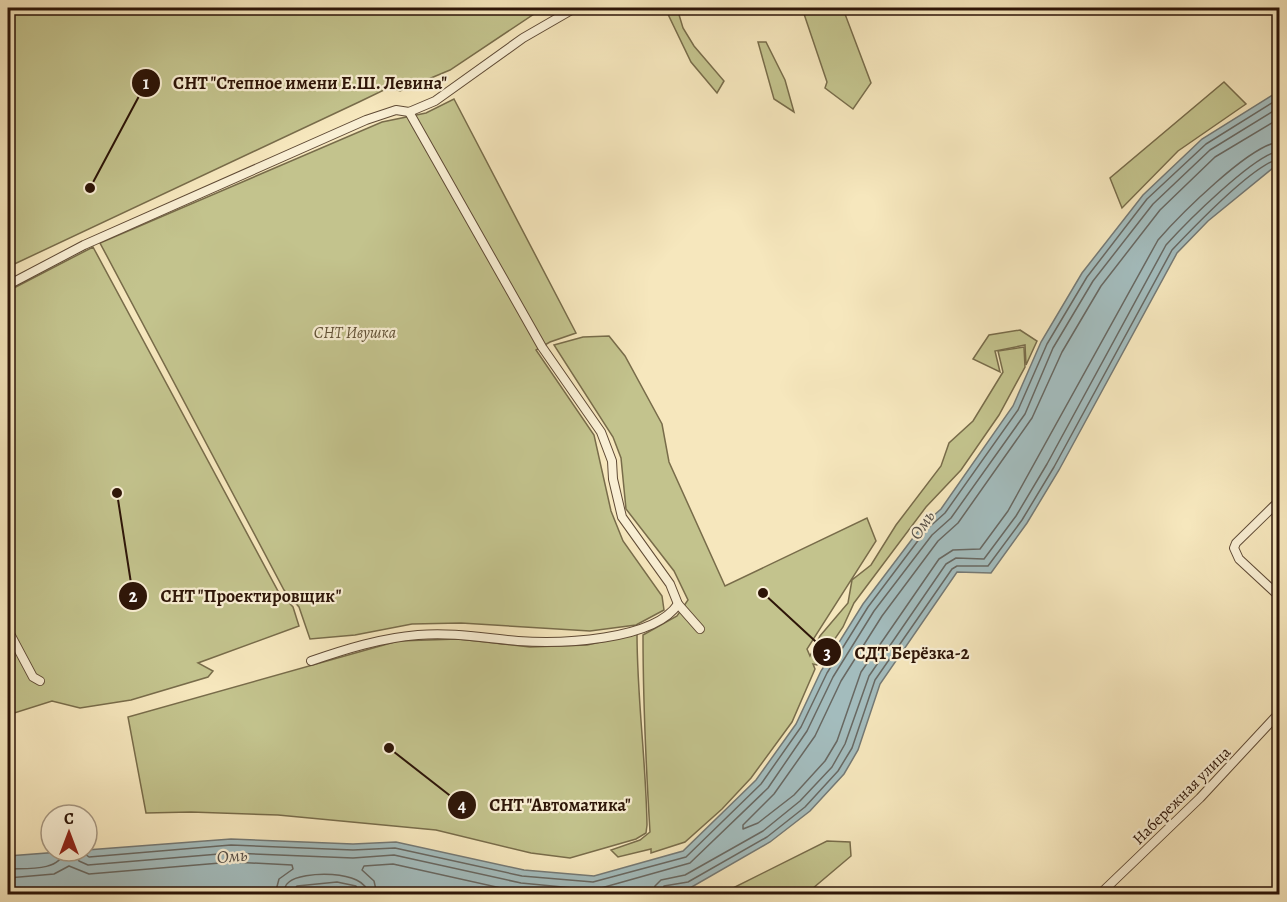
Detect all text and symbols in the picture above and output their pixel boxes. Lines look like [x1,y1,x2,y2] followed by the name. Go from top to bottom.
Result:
[131,65,460,101] callout: СНТ "Степное имени Е.Ш. Левина"
[143,71,150,95] text: 1
[173,71,447,95] text: СНТ "Степное имени Е.Ш. Левина"
[314,322,396,344] park label: СНТ Ивушка
[904,505,941,544] water label: Омь
[118,578,353,614] callout: СНТ "Проектировщик"
[129,584,138,608] text: 2
[160,584,342,608] text: СНТ "Проектировщик"
[812,634,981,670] callout: СДТ Берёзка-2
[823,641,831,665] text: 3
[854,641,970,665] text: СДТ Берёзка-2
[1128,741,1236,850] street label: Набережная улица
[447,787,642,823] callout: СНТ "Автоматика"
[458,793,467,817] text: 4
[489,793,631,817] text: СНТ "Автоматика"
[39,803,99,863] north arrow
[64,808,74,830] text: С
[216,843,249,869] water label: Омь

